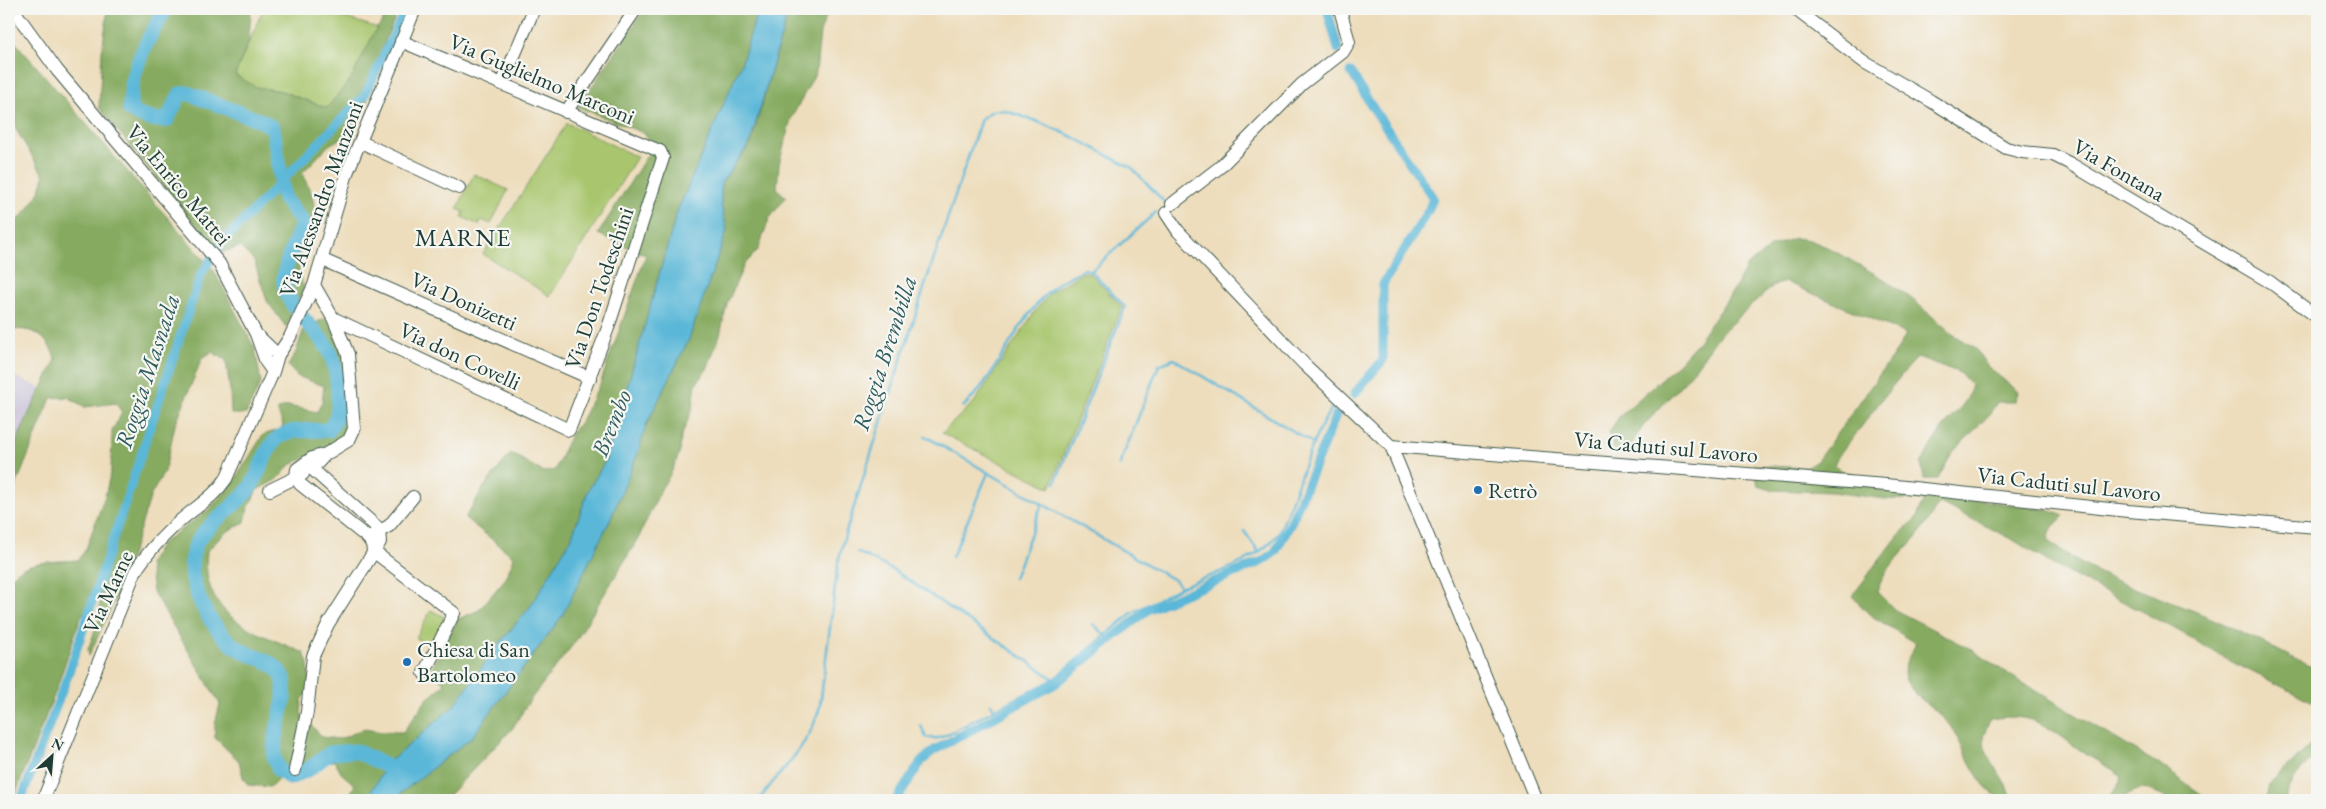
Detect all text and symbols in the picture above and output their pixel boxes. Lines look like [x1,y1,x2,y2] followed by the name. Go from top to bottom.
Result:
[445,27,639,131] street label: Via Guglielmo Marconi
[272,97,370,301] street label: Via Alessandro Manzoni
[120,118,238,252] street label: Via Enrico Mattei
[2068,132,2171,208] street label: Via Fontana
[558,203,640,373] street label: Via Don Todeschini
[415,221,511,253] district label: MARNE
[406,265,522,337] street label: Via Donizetti
[844,272,924,434] water label: Roggia Brembilla
[108,290,186,452] water label: Roggia Masnada
[395,315,525,397] street label: Via don Covelli
[583,385,638,462] water label: Brembo
[1573,425,1759,469] street label: Via Caduti sul Lavoro
[1976,460,2162,508] street label: Via Caduti sul Lavoro
[1488,476,1538,505] place label: Retrò
[1472,484,1484,496] marker: Retrò
[76,545,140,638] street label: Via Marne
[417,635,530,689] place label: Chiesa di San Bartolomeo
[401,656,413,668] marker: Chiesa di San Bartolomeo
[28,732,78,782] north arrow
[49,734,67,755] text: N

